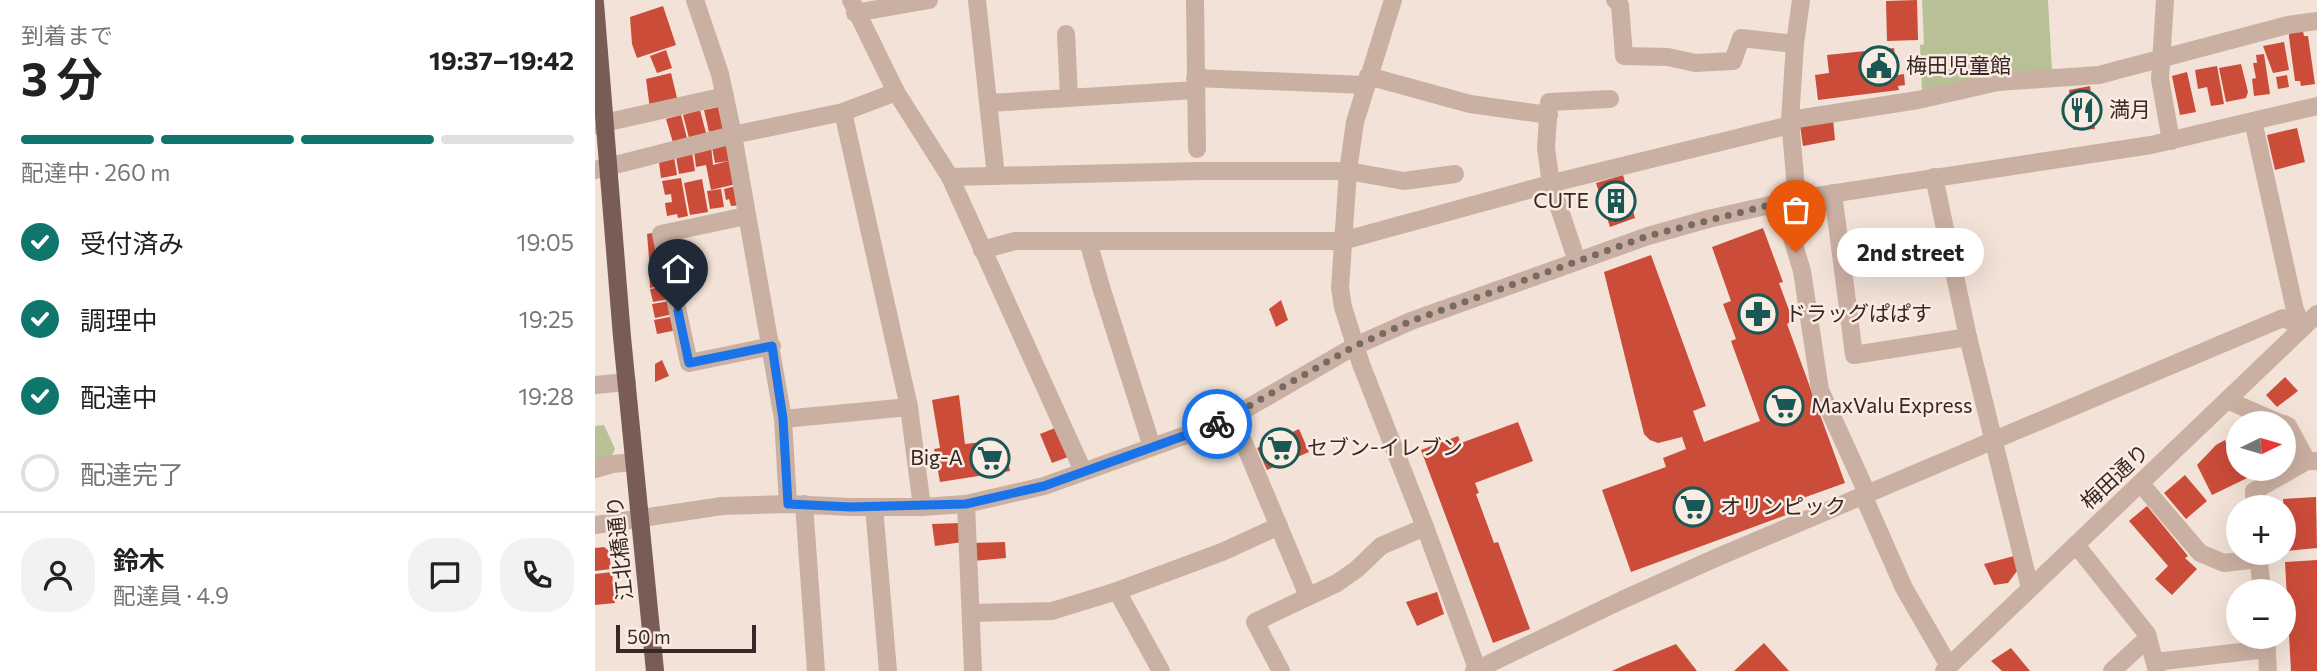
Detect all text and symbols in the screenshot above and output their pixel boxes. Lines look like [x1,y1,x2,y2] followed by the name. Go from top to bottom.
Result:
[21,21,113,49] text: 到着まで
[429,44,574,75] text: 19:37–19:42
[1858,45,1900,87] public building icon: 梅田児童館
[21,49,103,105] text: 3 分
[1906,52,2011,77] place label: 梅田児童館
[2061,89,2103,131] restaurant icon: 満月
[2109,96,2151,121] place label: 満月
[21,158,170,186] text: 配達中 · 260 m
[1595,180,1637,222] building icon: CUTE
[1766,180,1826,252] pin
[1533,187,1589,212] place label: CUTE
[1777,191,1815,229] icon: bag
[21,223,59,261] icon: check
[80,227,184,258] text: 受付済み
[517,228,574,256] text: 19:05
[1838,228,1985,276] callout: 2nd street
[1857,238,1964,266] text: 2nd street
[648,239,708,311] pin
[659,250,697,288] icon: home
[1737,293,1779,335] pharmacy icon: ドラッグぱぱす
[21,300,59,338] icon: check
[1785,300,1932,325] place label: ドラッグぱぱす
[80,304,158,335] text: 調理中
[519,305,574,333] text: 19:25
[21,377,59,415] icon: check
[80,381,158,412] text: 配達中
[518,382,574,410] text: 19:28
[1763,385,1805,427] supermarket icon: MaxValu Express
[1182,389,1252,459] courier
[1811,392,1973,417] place label: MaxValu Express
[1198,405,1236,443] icon: bike
[2226,411,2296,481] north arrow
[2226,411,2296,649] map controls
[1259,427,1301,469] supermarket icon: セブン-イレブン
[1307,434,1463,459] place label: セブン-イレブン
[969,437,1011,479] supermarket icon: Big-A
[2075,438,2153,514] street label: 梅田通り
[910,444,963,469] place label: Big-A
[80,458,184,489] text: 配達完了
[1672,486,1714,528] supermarket icon: オリンピック
[1720,493,1846,518] place label: オリンピック
[601,495,636,602] street label: 江北橋通り
[2226,495,2296,565] button: +
[21,538,95,612] button: person
[408,538,482,612] button: chat
[500,538,574,612] button: phone
[113,544,165,575] text: 鈴木
[2226,579,2296,649] button: −
[113,581,229,609] text: 配達員 · 4.9
[616,622,756,654] scale bar
[627,625,671,648] text: 50 m

